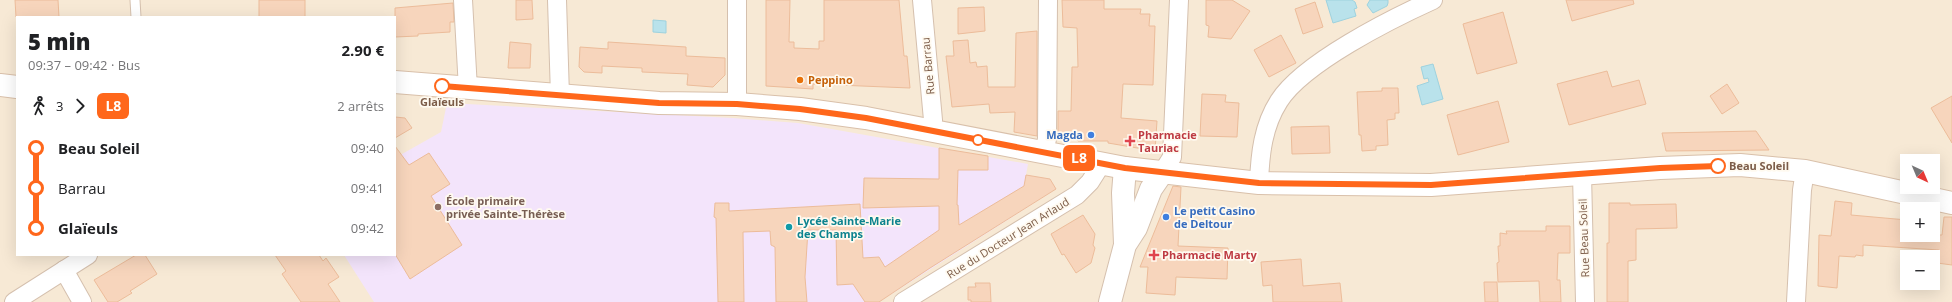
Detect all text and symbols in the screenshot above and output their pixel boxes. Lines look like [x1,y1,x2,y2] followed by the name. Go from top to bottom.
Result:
[28,26,91,56] text: 5 min
[918,37,937,95] street label: Rue Barrau
[342,40,384,60] text: 2.90 €
[28,56,140,74] text: 09:37 – 09:42 · Bus
[808,72,853,87] place label: Peppino
[795,75,805,85] marker: Peppino
[434,78,450,94] marker: Glaïeuls
[420,94,464,109] place label: Glaïeuls
[28,95,50,117] icon: walk
[69,95,91,117] icon: forward
[105,96,121,115] text: L8
[56,97,63,115] text: 3
[337,97,384,115] text: 2 arrêts
[1046,127,1083,142] place label: Magda
[1138,127,1197,155] place label: Pharmacie Tauriac
[1086,130,1096,140] marker: Magda
[972,134,984,146] unlabelled marker
[1125,136,1135,146] marker: Pharmacie Tauriac
[58,138,140,158] text: Beau Soleil
[351,139,384,157] text: 09:40
[1061,145,1097,171] line badge: L8
[1071,148,1087,167] text: L8
[1900,154,1940,194] north arrow
[1900,154,1940,290] map controls
[1710,158,1726,174] marker: Beau Soleil
[1729,158,1789,173] place label: Beau Soleil
[58,178,106,198] text: Barrau
[351,179,384,197] text: 09:41
[446,193,566,221] place label: École primaire privée Sainte-Thérèse
[944,194,1072,281] street label: Rue du Docteur Jean Arlaud
[1575,198,1592,278] street label: Rue Beau Soleil
[433,202,443,212] marker: École primaire privée Sainte-Thérèse
[1900,202,1940,242] button: +
[1174,203,1256,231] place label: Le petit Casino de Deltour
[1161,212,1171,222] marker: Le petit Casino de Deltour
[797,213,901,241] place label: Lycée Sainte-Marie des Champs
[58,218,118,238] text: Glaïeuls
[351,219,384,237] text: 09:42
[784,222,794,232] marker: Lycée Sainte-Marie des Champs
[1162,247,1257,262] place label: Pharmacie Marty
[1149,250,1159,260] marker: Pharmacie Marty
[1900,250,1940,290] button: −

